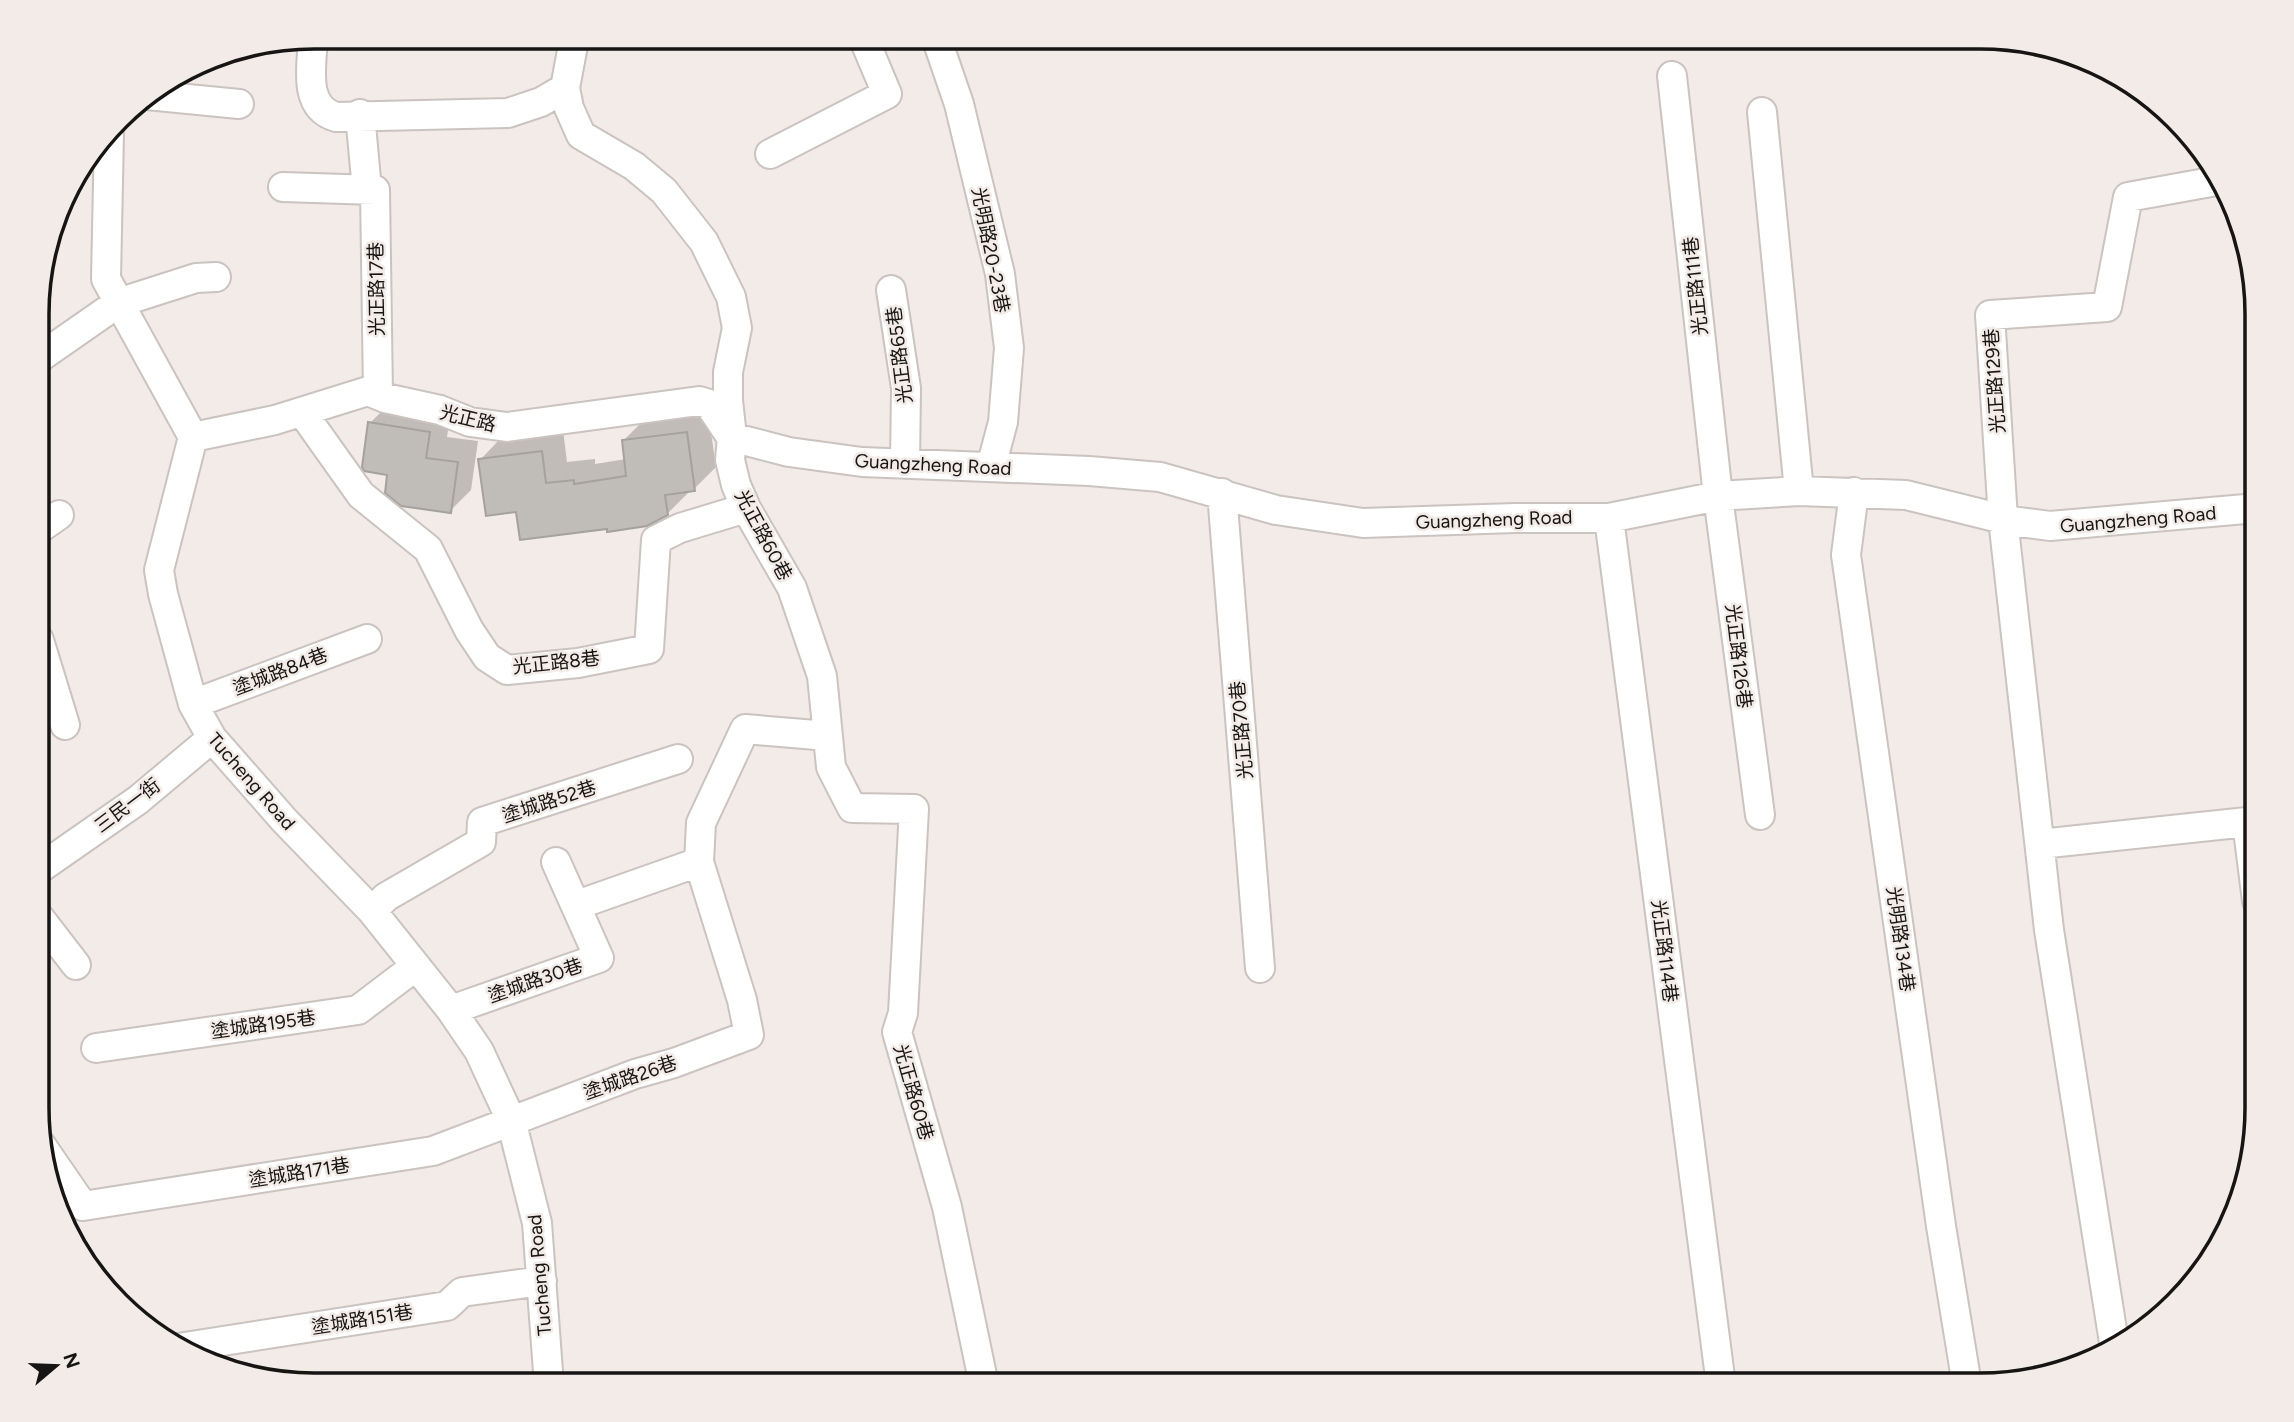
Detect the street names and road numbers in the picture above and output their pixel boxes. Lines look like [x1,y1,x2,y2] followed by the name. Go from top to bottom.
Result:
[967,185,1014,315] street label: 光明路20-23巷
[1679,235,1712,337] street label: 光正路111巷
[364,242,389,336] street label: 光正路17巷
[882,305,917,405] street label: 光正路65巷
[1979,328,2010,434] street label: 光正路129巷
[437,400,498,437] street label: 光正路
[854,449,1012,480] street label: Guangzheng Road
[730,486,797,584] street label: 光正路60巷
[2059,501,2217,538] street label: Guangzheng Road
[1415,505,1573,534] street label: Guangzheng Road
[1721,602,1756,710] street label: 光正路126巷
[230,643,331,700] street label: 塗城路84巷
[511,646,601,679] street label: 光正路8巷
[1226,680,1257,780] street label: 光正路70巷
[203,728,300,835] street label: Tucheng Road
[90,773,165,837] street label: 三民一街
[499,775,599,827] street label: 塗城路52巷
[1882,885,1919,993] street label: 光明路134巷
[1647,898,1682,1004] street label: 光正路114巷
[485,954,585,1007] street label: 塗城路30巷
[209,1006,317,1043] street label: 塗城路195巷
[889,1041,938,1143] street label: 光正路60巷
[580,1051,680,1104] street label: 塗城路26巷
[247,1153,351,1192] street label: 塗城路171巷
[523,1213,556,1337] street label: Tucheng Road
[310,1300,415,1339] street label: 塗城路151巷

